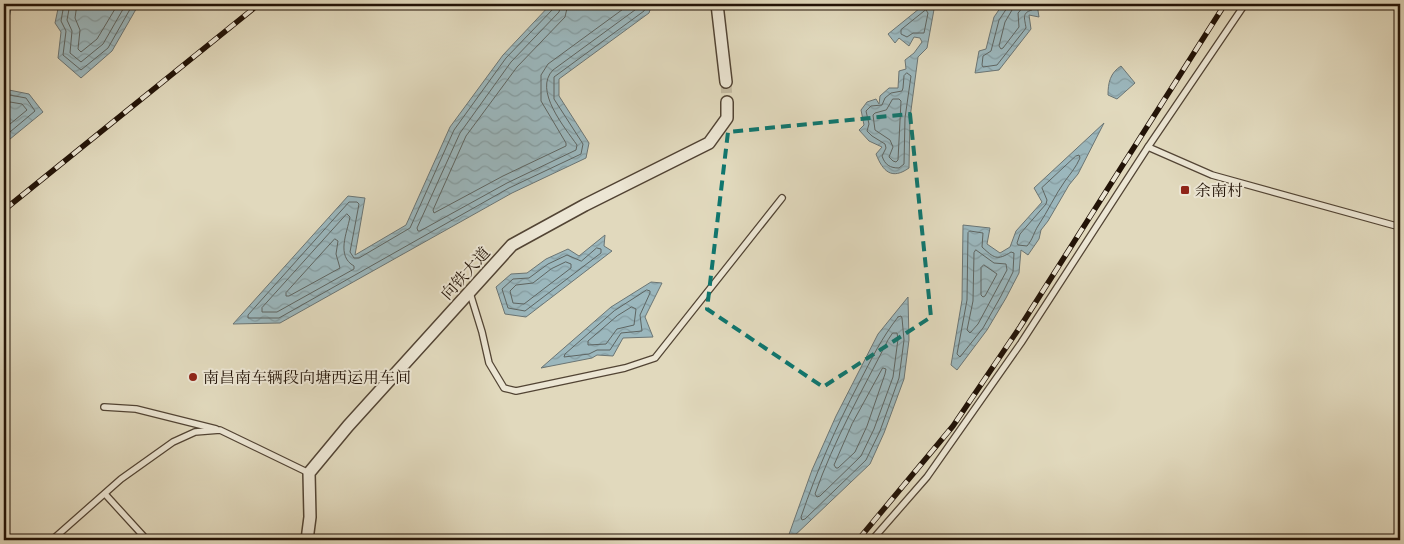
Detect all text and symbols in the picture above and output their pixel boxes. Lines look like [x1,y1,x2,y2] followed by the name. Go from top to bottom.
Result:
[1195,181,1243,200] place label: 余南村
[1179,184,1191,196] marker: 余南村
[437,243,494,303] street label: 向铁大道
[203,368,411,387] place label: 南昌南车辆段向塘西运用车间
[187,371,199,383] marker: 南昌南车辆段向塘西运用车间

